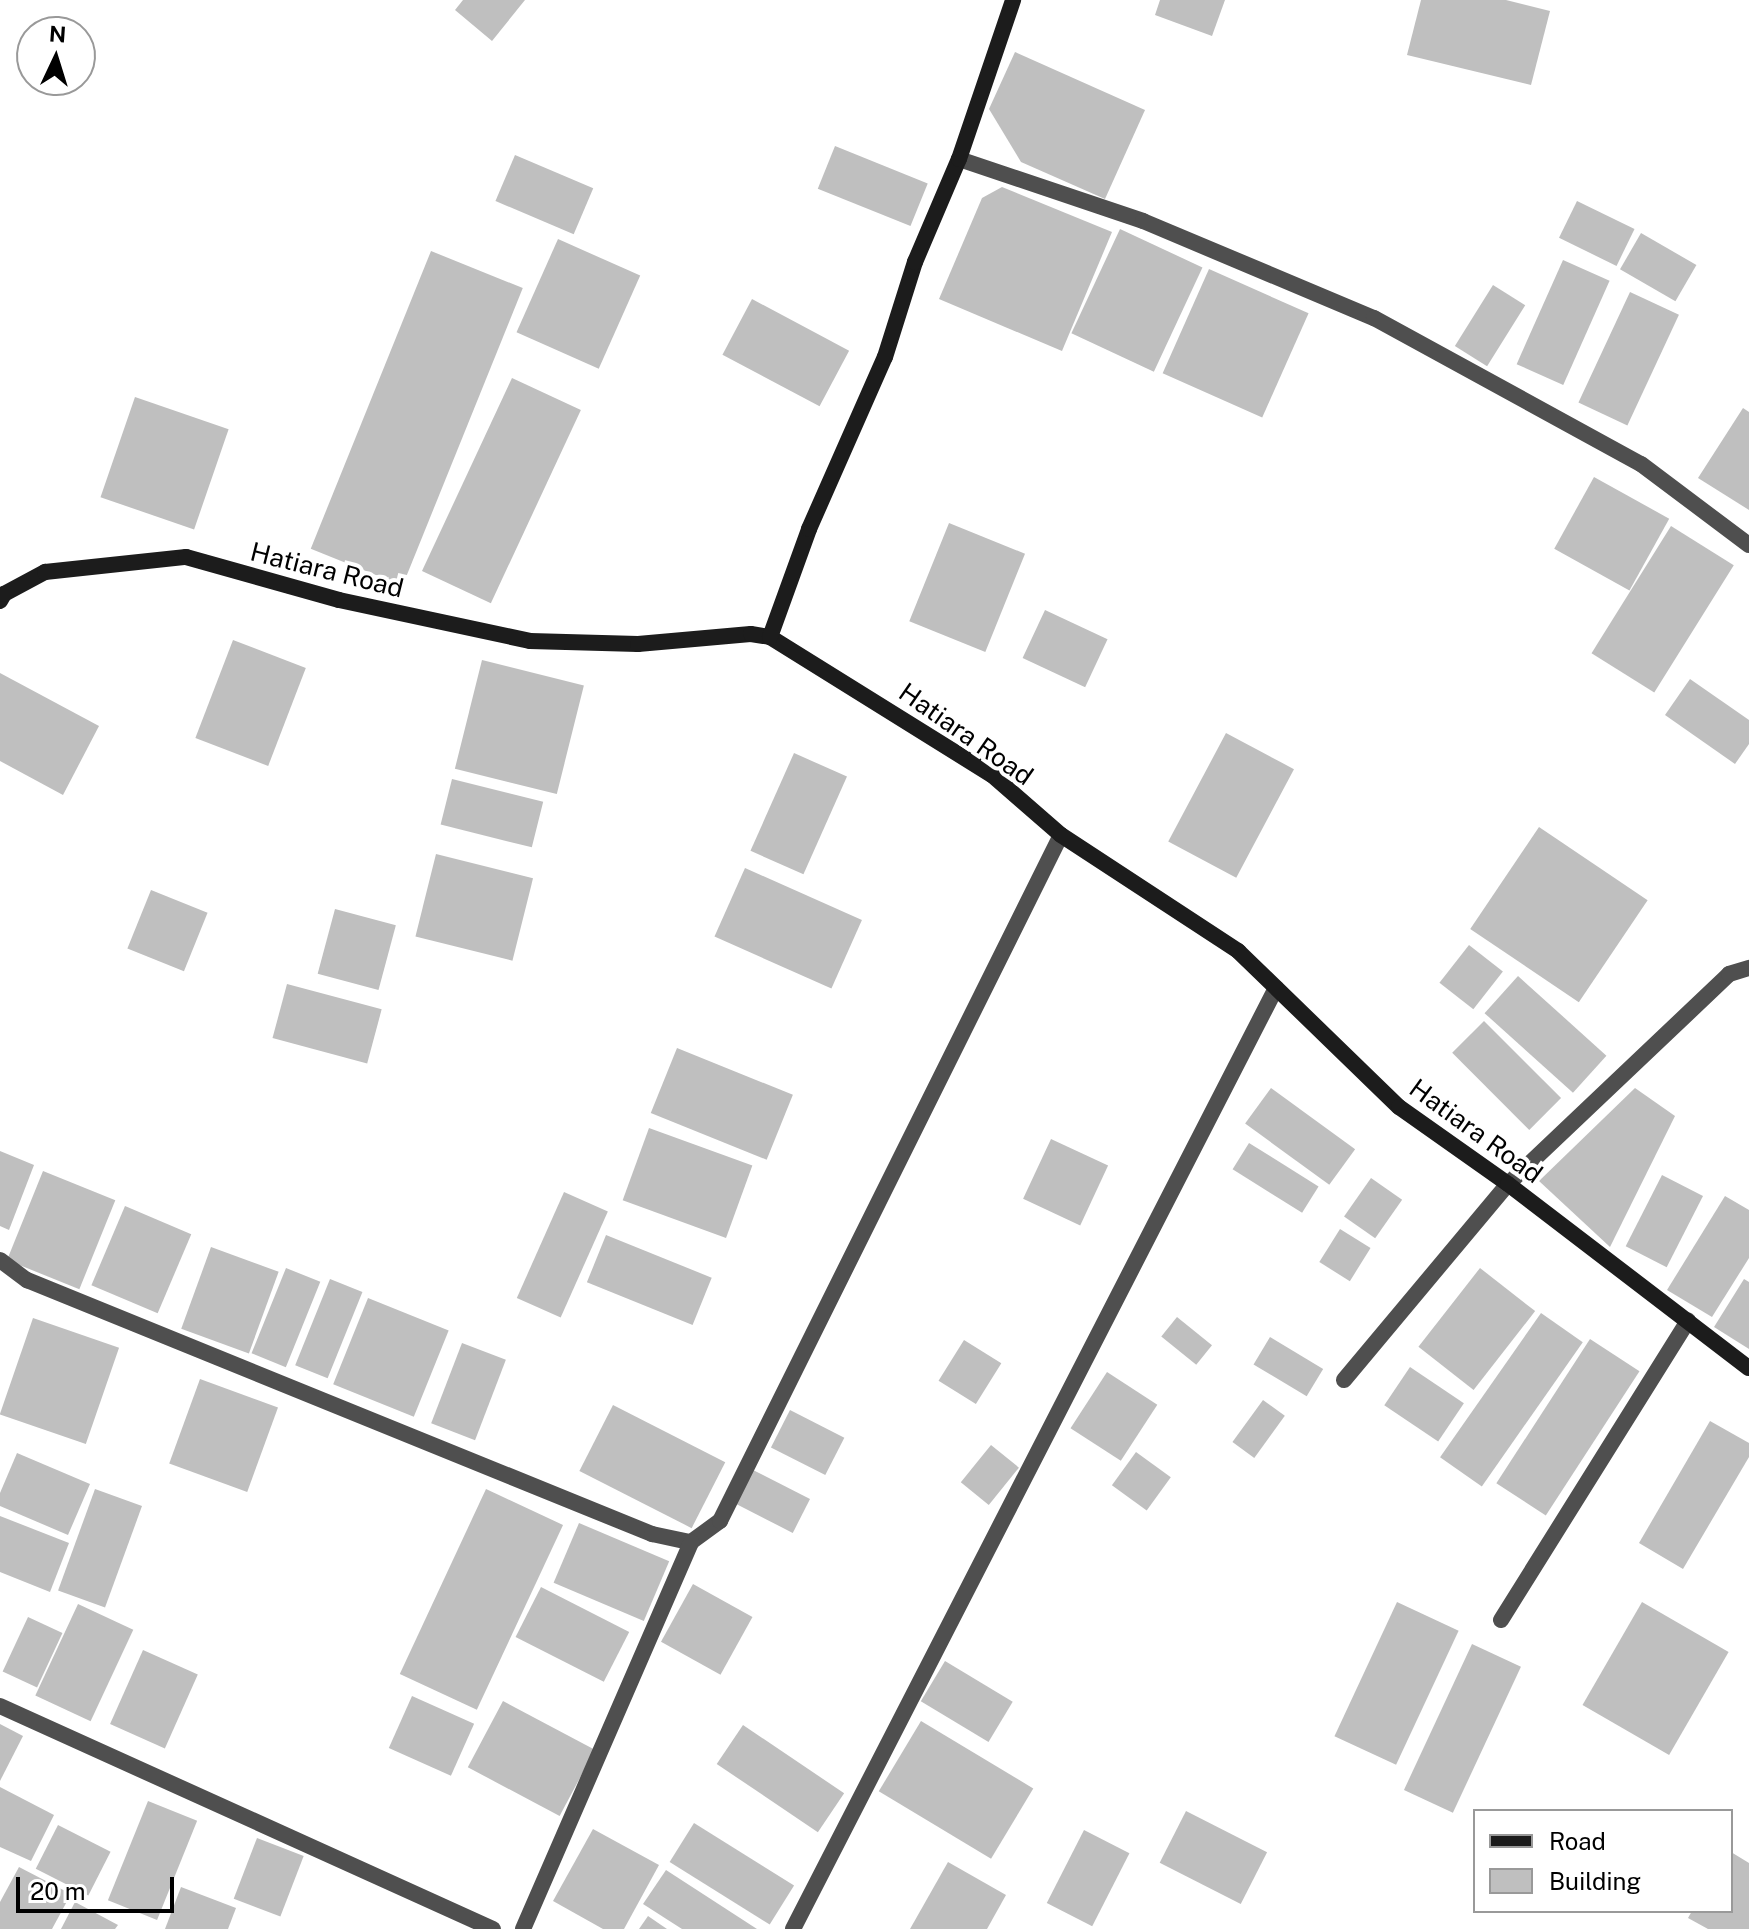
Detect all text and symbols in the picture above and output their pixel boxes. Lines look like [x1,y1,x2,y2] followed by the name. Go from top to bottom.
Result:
[16,16,96,96] north arrow
[48,20,67,48] text: N
[247,536,407,604] street label: Hatiara Road
[893,676,1039,792] street label: Hatiara Road
[1404,1072,1548,1190] street label: Hatiara Road
[1473,1809,1733,1913] legend
[1549,1827,1606,1855] text: Road
[20,1861,178,1911] scale bar
[1549,1867,1641,1895] text: Building
[30,1877,86,1905] text: 20 m

